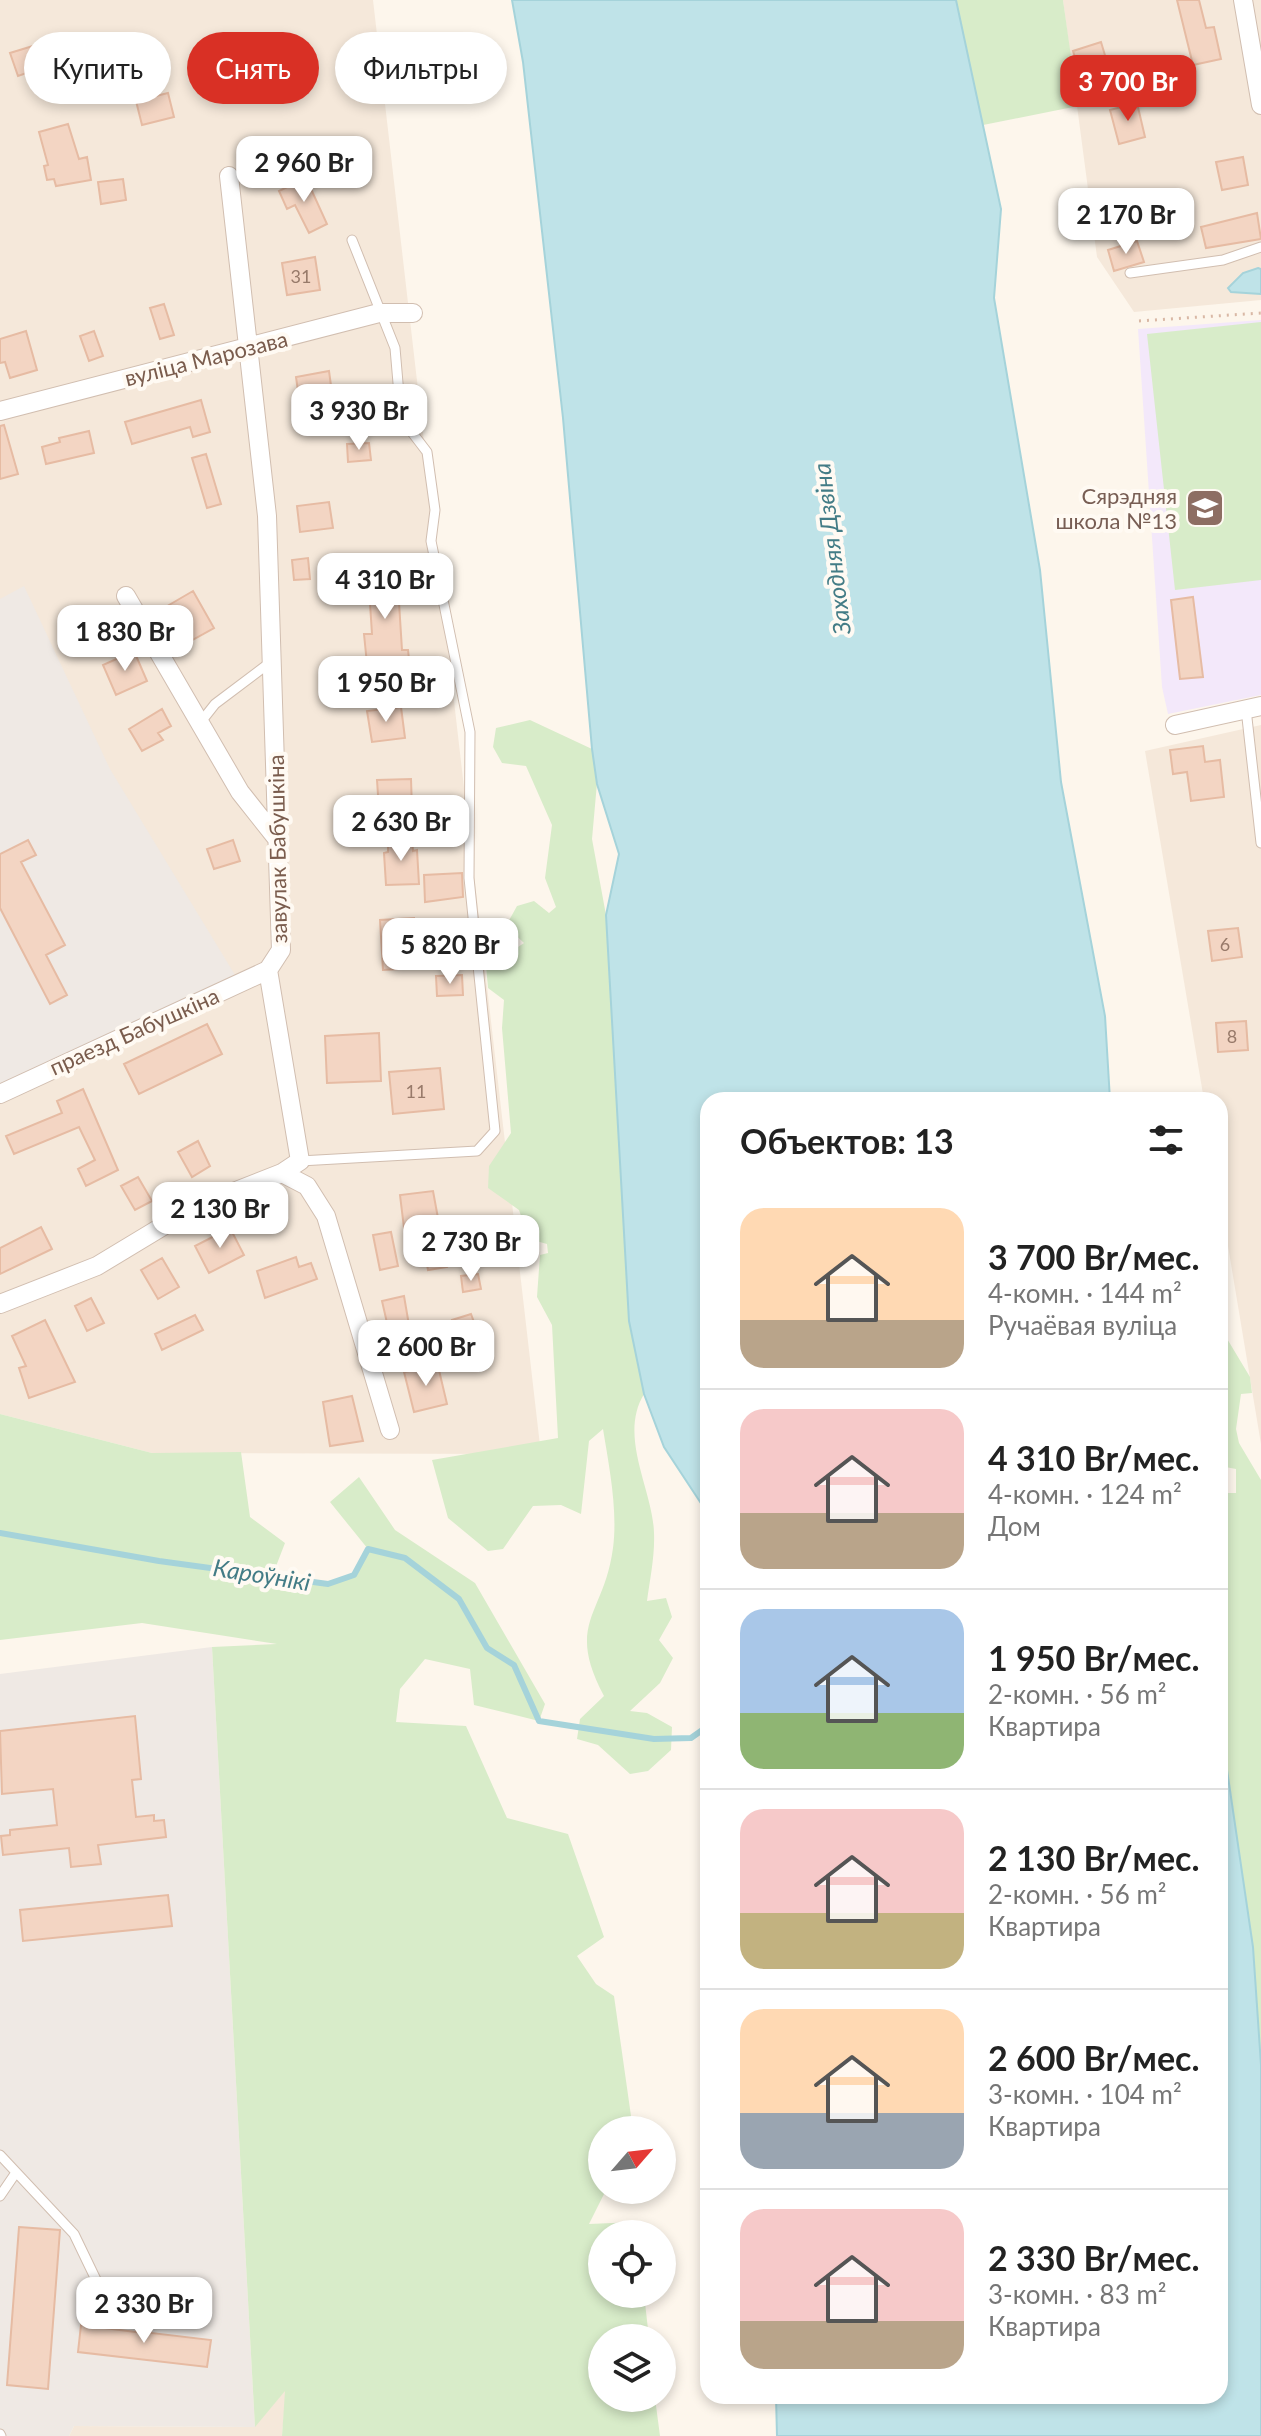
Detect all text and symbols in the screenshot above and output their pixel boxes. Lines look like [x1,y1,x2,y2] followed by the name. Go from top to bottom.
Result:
[24,32,171,104] chip: Купить
[187,32,319,104] chip: Снять
[335,32,507,104] chip: Фильтры
[1045,55,1211,123] pin: 3 700 Br
[1078,65,1178,97] text: 3 700 Br
[221,136,387,204] pin: 2 960 Br
[254,146,354,178] text: 2 960 Br
[1043,188,1209,256] pin: 2 170 Br
[1076,198,1176,230] text: 2 170 Br
[291,265,311,287] house number: 31
[122,325,290,391] street label: вуліца Марозава
[276,384,442,452] pin: 3 930 Br
[309,394,409,426] text: 3 930 Br
[806,462,856,637] water label: Заходняя Дзвіна
[1055,482,1177,534] place label: Сярэдняя школа №13
[1184,487,1226,529] school or university icon: Сярэдняя школа №13
[302,553,468,621] pin: 4 310 Br
[335,563,435,595] text: 4 310 Br
[42,605,208,673] pin: 1 830 Br
[75,615,175,647] text: 1 830 Br
[303,656,469,724] pin: 1 950 Br
[336,666,436,698] text: 1 950 Br
[262,754,292,944] street label: завулак Бабушкіна
[318,795,484,863] pin: 2 630 Br
[351,805,451,837] text: 2 630 Br
[367,918,533,986] pin: 5 820 Br
[400,928,500,960] text: 5 820 Br
[1220,933,1230,955] house number: 6
[45,982,223,1080] street label: праезд Бабушкіна
[1227,1025,1237,1047] house number: 8
[406,1080,426,1102] house number: 11
[1144,1118,1188,1162] icon: filters
[740,1120,954,1161] text: Объектов: 13
[137,1182,303,1250] pin: 2 130 Br
[170,1192,270,1224] text: 2 130 Br
[388,1215,554,1283] pin: 2 730 Br
[421,1225,521,1257] text: 2 730 Br
[988,1236,1200,1277] text: 3 700 Br/мес.
[804,1240,900,1336] icon: home
[988,1277,1182,1309] text: 4-комн. · 144 m²
[988,1309,1177,1341] text: Ручаёвая вуліца
[343,1320,509,1388] pin: 2 600 Br
[376,1330,476,1362] text: 2 600 Br
[988,1437,1200,1478] text: 4 310 Br/мес.
[804,1441,900,1537] icon: home
[988,1478,1182,1510] text: 4-комн. · 124 m²
[988,1510,1041,1542] text: Дом
[211,1552,313,1596] water label: Кароўнікі
[988,1637,1200,1678] text: 1 950 Br/мес.
[804,1641,900,1737] icon: home
[988,1678,1167,1710] text: 2-комн. · 56 m²
[988,1710,1101,1742] text: Квартира
[988,1837,1200,1878] text: 2 130 Br/мес.
[804,1841,900,1937] icon: home
[988,1878,1167,1910] text: 2-комн. · 56 m²
[988,1910,1101,1942] text: Квартира
[988,2037,1200,2078] text: 2 600 Br/мес.
[804,2041,900,2137] icon: home
[988,2078,1182,2110] text: 3-комн. · 104 m²
[988,2110,1101,2142] text: Квартира
[588,2116,676,2204] north arrow
[588,2116,676,2412] map controls
[588,2220,676,2308] button: locate
[988,2237,1200,2278] text: 2 330 Br/мес.
[804,2241,900,2337] icon: home
[61,2277,227,2345] pin: 2 330 Br
[988,2278,1167,2310] text: 3-комн. · 83 m²
[94,2287,194,2319] text: 2 330 Br
[988,2310,1101,2342] text: Квартира
[588,2324,676,2412] button: layers

